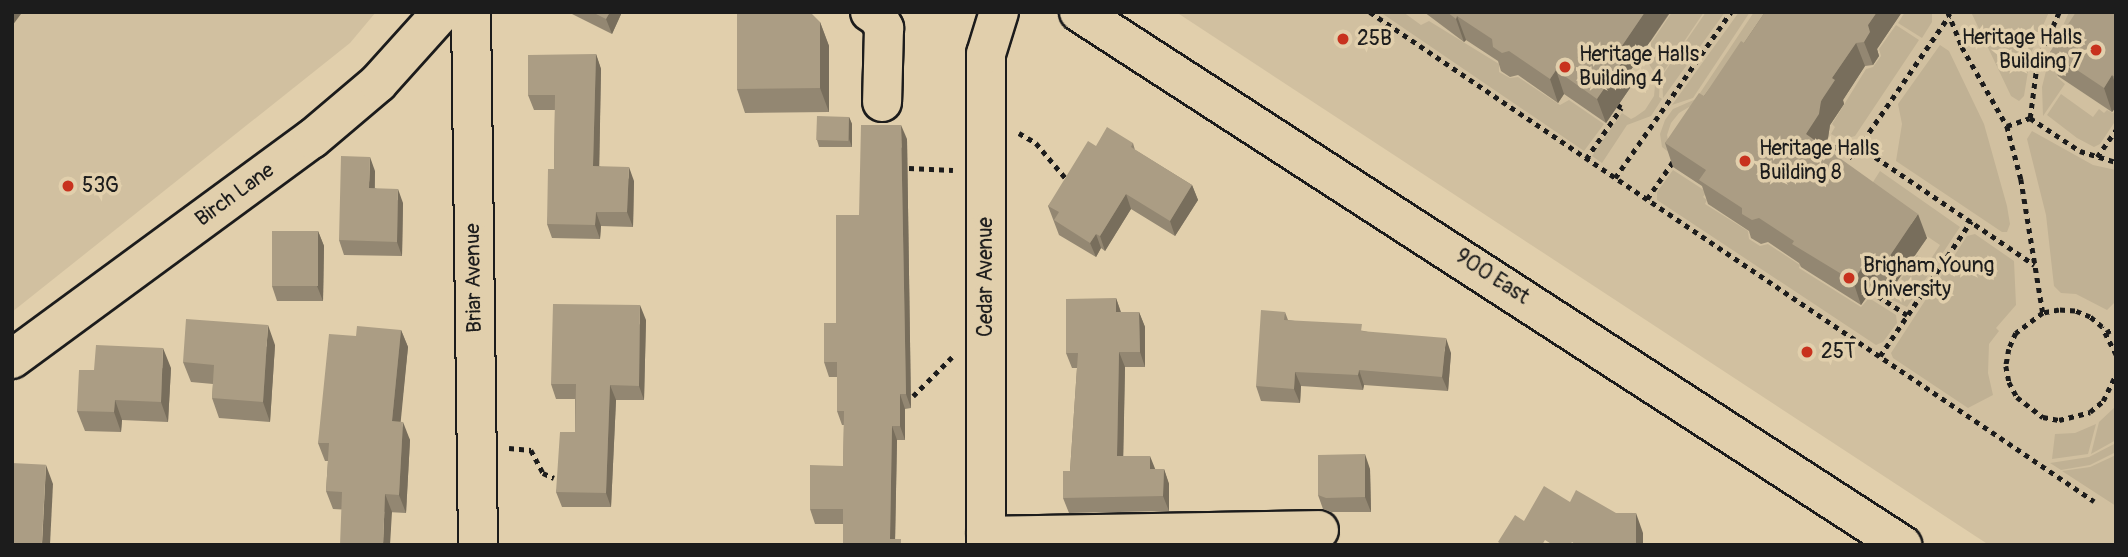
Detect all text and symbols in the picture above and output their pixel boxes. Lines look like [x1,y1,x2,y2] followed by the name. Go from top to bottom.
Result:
[1962,25,2082,75] place label: Heritage Halls Building 7
[1357,26,1392,52] place label: 25B
[1335,31,1351,47] marker: 25B
[1579,42,1699,92] place label: Heritage Halls Building 4
[2088,42,2104,58] marker: Heritage Halls Building 7
[1557,59,1573,75] marker: Heritage Halls Building 4
[1759,136,1879,186] place label: Heritage Halls Building 8
[1737,153,1753,169] marker: Heritage Halls Building 8
[191,158,279,232] street label: Birch Lane
[82,173,119,199] place label: 53G
[60,178,76,194] marker: 53G
[973,217,999,337] street label: Cedar Avenue
[460,223,488,333] street label: Briar Avenue
[1451,244,1533,310] street label: 900 East
[1863,253,1994,303] place label: Brigham Young University
[1841,270,1857,286] marker: Brigham Young University
[1821,339,1856,365] place label: 25T
[1799,344,1815,360] marker: 25T

